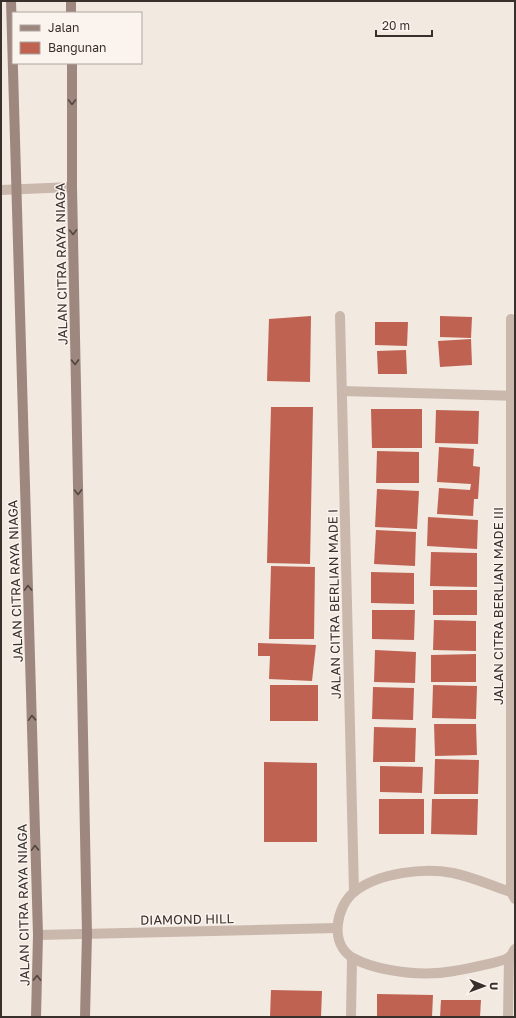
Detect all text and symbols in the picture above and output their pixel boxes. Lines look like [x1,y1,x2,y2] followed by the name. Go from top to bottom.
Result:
[12,12,142,64] legend
[376,12,432,38] scale bar
[382,18,410,33] text: 20 m
[48,20,79,35] text: Jalan
[48,40,106,55] text: Bangunan
[68,99,76,105] one-way arrow
[52,182,70,345] street label: JALAN CITRA RAYA NIAGA
[69,229,77,235] one-way arrow
[71,359,80,365] one-way arrow
[74,489,82,495] one-way arrow
[4,499,26,662] street label: JALAN CITRA RAYA NIAGA
[490,507,506,705] street label: JALAN CITRA BERLIAN MADE III
[324,509,344,699] street label: JALAN CITRA BERLIAN MADE I
[24,585,32,591] one-way arrow
[27,715,36,721] one-way arrow
[14,823,32,986] street label: JALAN CITRA RAYA NIAGA
[31,845,39,851] one-way arrow
[140,910,235,928] street label: DIAMOND HILL
[464,966,504,1006] north arrow
[33,975,41,981] one-way arrow
[488,982,501,990] text: U

